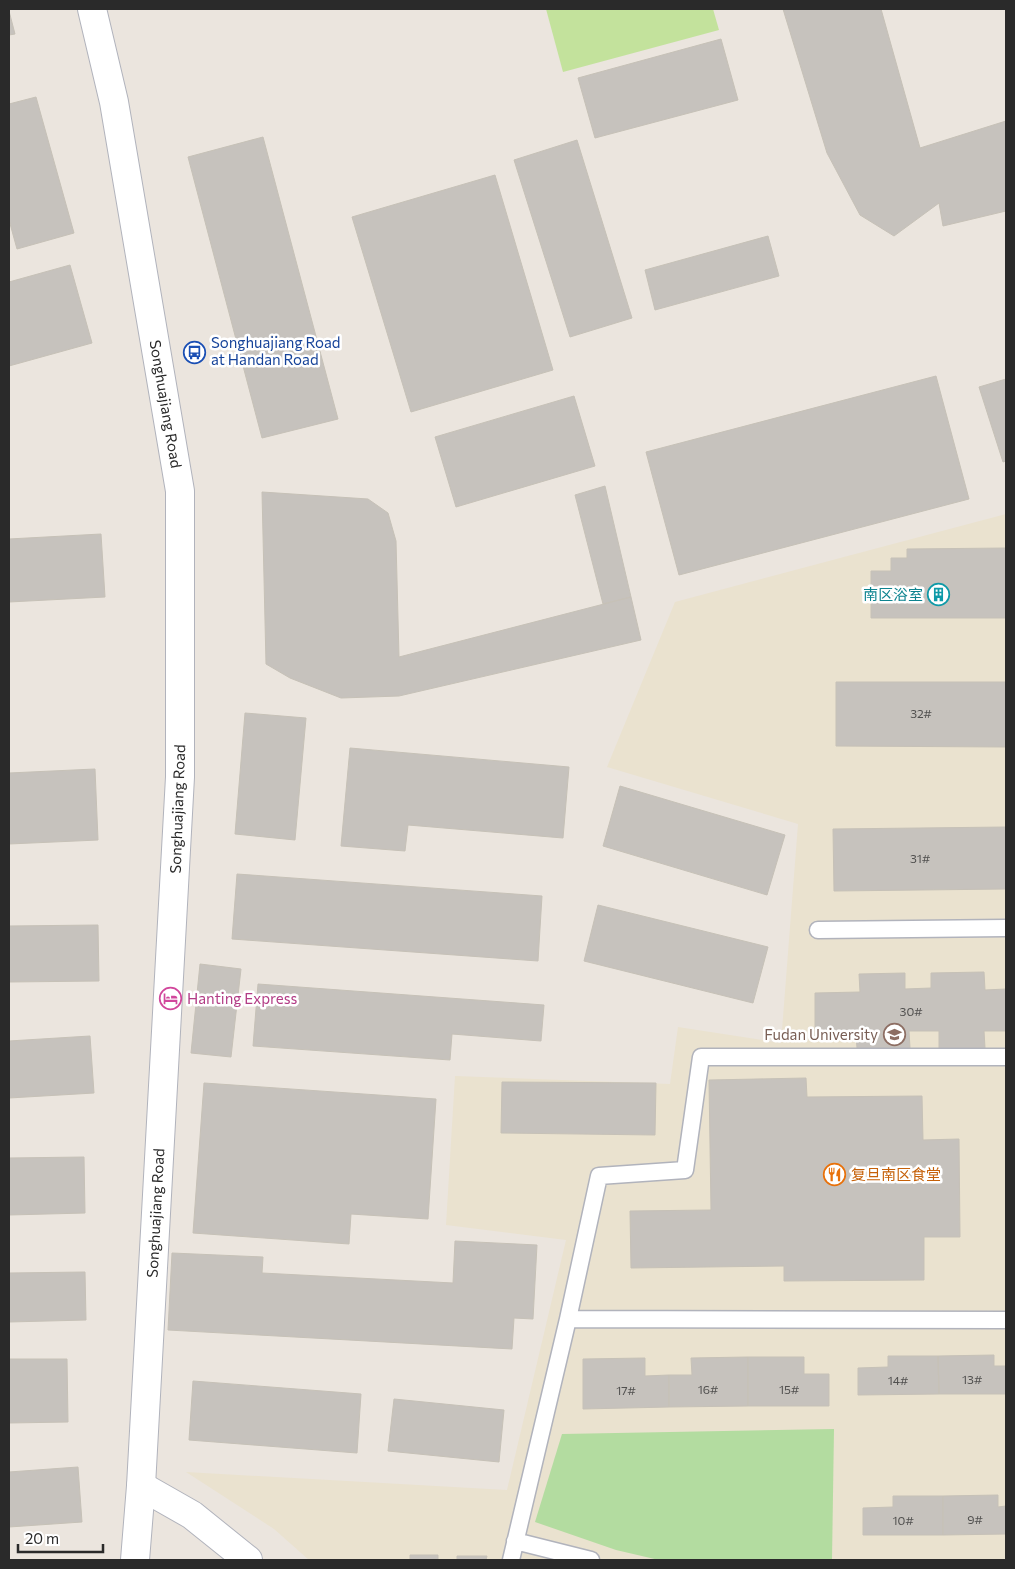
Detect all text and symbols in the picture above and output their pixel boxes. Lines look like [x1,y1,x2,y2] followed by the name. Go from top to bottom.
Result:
[211,333,340,368] place label: Songhuajiang Road at Handan Road
[147,339,186,469] street label: Songhuajiang Road
[183,340,207,364] bus stop icon: Songhuajiang Road at Handan Road
[927,583,951,607] building icon: 南区浴室
[863,585,923,603] place label: 南区浴室
[910,706,932,720] house number: 32#
[166,744,188,874] street label: Songhuajiang Road
[910,851,930,865] house number: 31#
[159,987,183,1011] hotel icon: Hanting Express
[187,989,297,1007] place label: Hanting Express
[900,1004,922,1018] house number: 30#
[882,1023,906,1047] school or university icon: Fudan University
[764,1025,878,1043] place label: Fudan University
[143,1148,167,1278] street label: Songhuajiang Road
[823,1163,847,1187] restaurant icon: 复旦南区食堂
[851,1165,941,1183] place label: 复旦南区食堂
[962,1372,982,1386] house number: 13#
[888,1373,908,1387] house number: 14#
[698,1382,718,1396] house number: 16#
[779,1382,799,1396] house number: 15#
[616,1383,636,1397] house number: 17#
[967,1512,983,1526] house number: 9#
[892,1513,914,1527] house number: 10#
[18,1522,102,1554] scale bar
[25,1529,59,1547] text: 20 m

